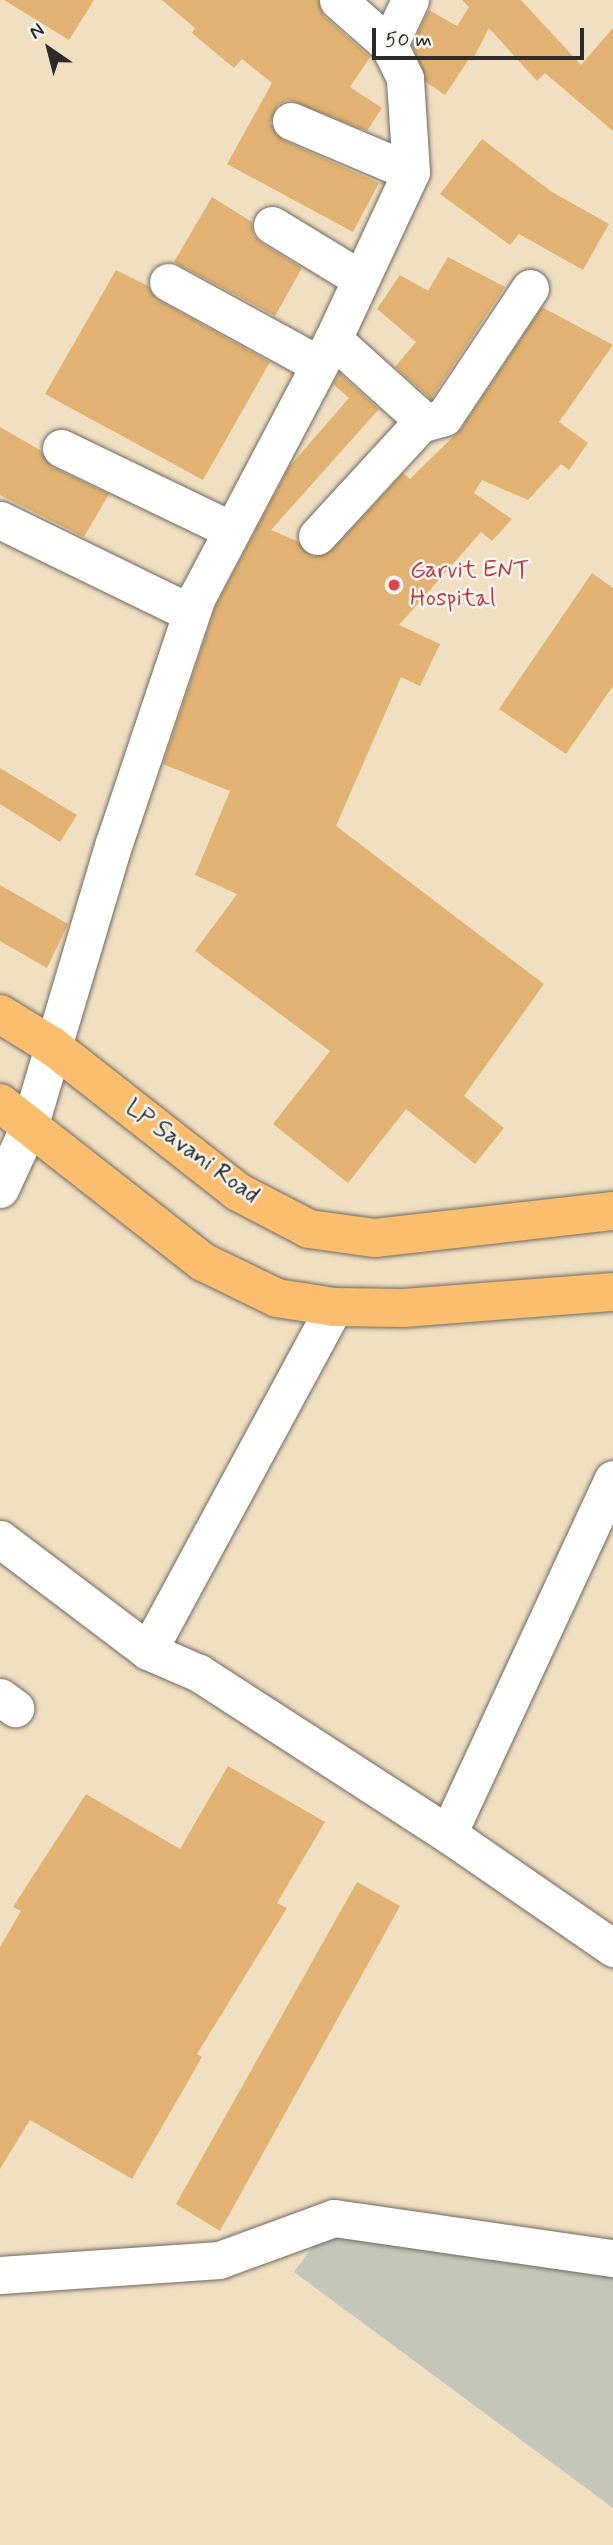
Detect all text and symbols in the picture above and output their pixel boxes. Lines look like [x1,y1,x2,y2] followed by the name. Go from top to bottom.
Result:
[14,14,84,84] north arrow
[375,14,587,58] scale bar
[24,18,49,45] text: N
[385,26,432,54] text: 50 m
[410,557,530,613] place label: Garvit ENT Hospital
[384,575,404,595] marker: Garvit ENT Hospital
[118,1093,266,1211] street label: LP Savani Road

